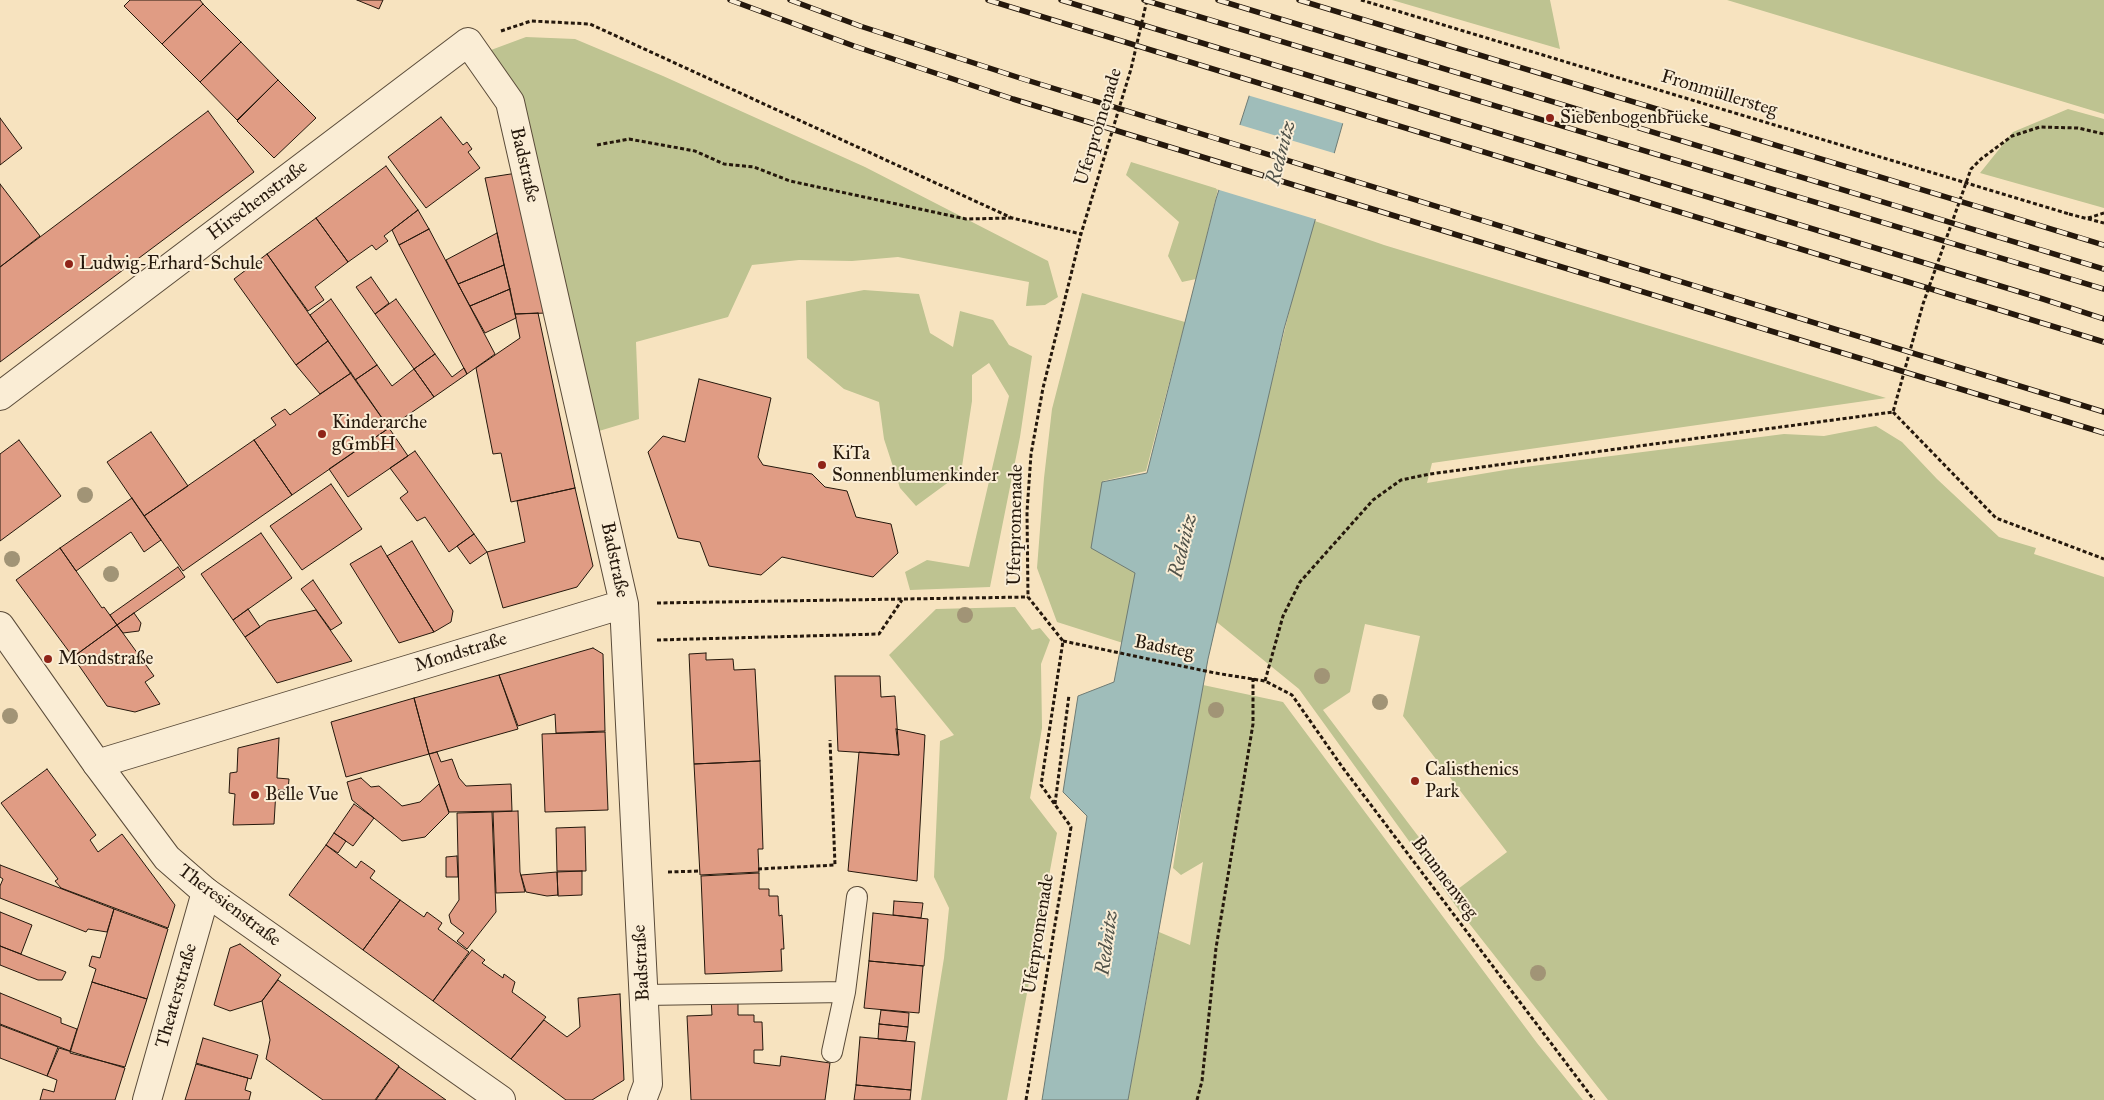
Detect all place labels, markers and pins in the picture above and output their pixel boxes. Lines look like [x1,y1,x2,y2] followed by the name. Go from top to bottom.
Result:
[1560,107,1708,129] place label: Siebenbogenbrücke
[1544,112,1556,124] marker: Siebenbogenbrücke
[79,253,263,275] place label: Ludwig-Erhard-Schule
[63,258,75,270] marker: Ludwig-Erhard-Schule
[332,412,427,456] place label: Kinderarche gGmbH
[316,428,328,440] marker: Kinderarche gGmbH
[832,443,999,487] place label: KiTa Sonnenblumenkinder
[816,459,828,471] marker: KiTa Sonnenblumenkinder
[58,648,153,670] place label: Mondstraße
[42,653,54,665] marker: Mondstraße
[1425,759,1519,803] place label: Calisthenics Park
[1409,775,1421,787] marker: Calisthenics Park
[265,784,338,806] place label: Belle Vue
[249,789,261,801] marker: Belle Vue

